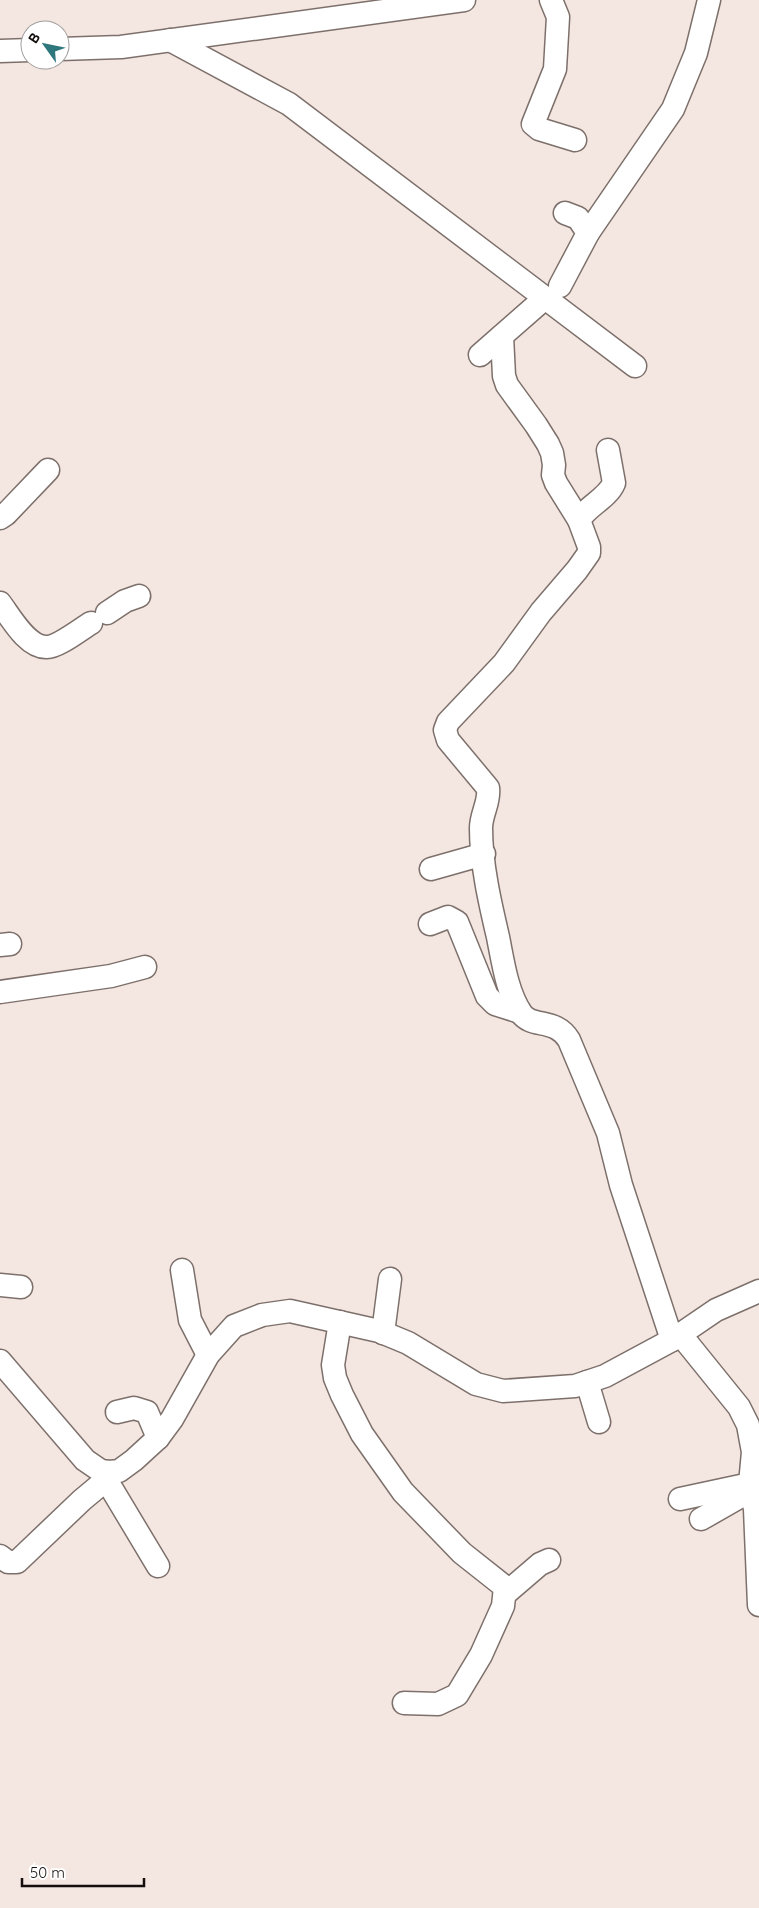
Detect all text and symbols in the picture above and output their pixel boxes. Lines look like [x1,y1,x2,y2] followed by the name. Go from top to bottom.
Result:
[20,20,70,70] north arrow
[24,29,44,47] text: B
[22,1856,145,1888] scale bar
[30,1863,65,1882] text: 50 m

